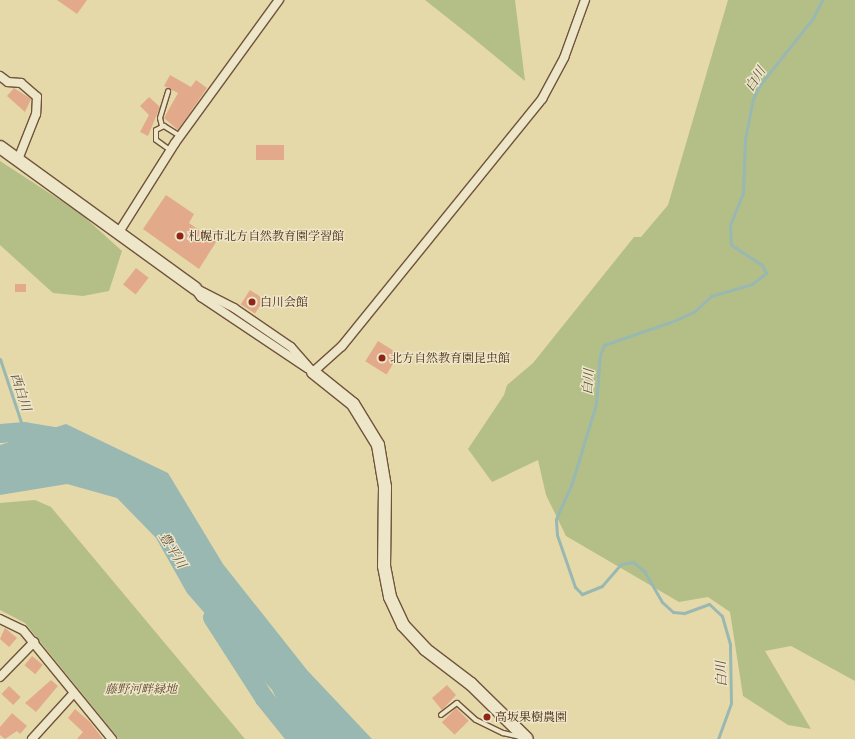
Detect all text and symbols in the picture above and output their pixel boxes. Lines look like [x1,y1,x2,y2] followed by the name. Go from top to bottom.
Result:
[741,64,769,94] water label: 白川
[188,229,344,243] place label: 札幌市北方自然教育園学習館
[175,231,185,241] marker: 札幌市北方自然教育園学習館
[260,295,308,309] place label: 白川会館
[247,297,257,307] marker: 白川会館
[390,351,510,365] place label: 北方自然教育園昆虫館
[377,353,387,363] marker: 北方自然教育園昆虫館
[579,368,597,396] water label: 白川
[8,371,34,413] water label: 西白川
[156,529,190,571] water label: 豊平川
[713,661,729,687] water label: 白川
[105,682,177,696] park label: 藤野河畔緑地
[495,710,567,724] place label: 高坂果樹農園
[482,712,492,722] marker: 高坂果樹農園

